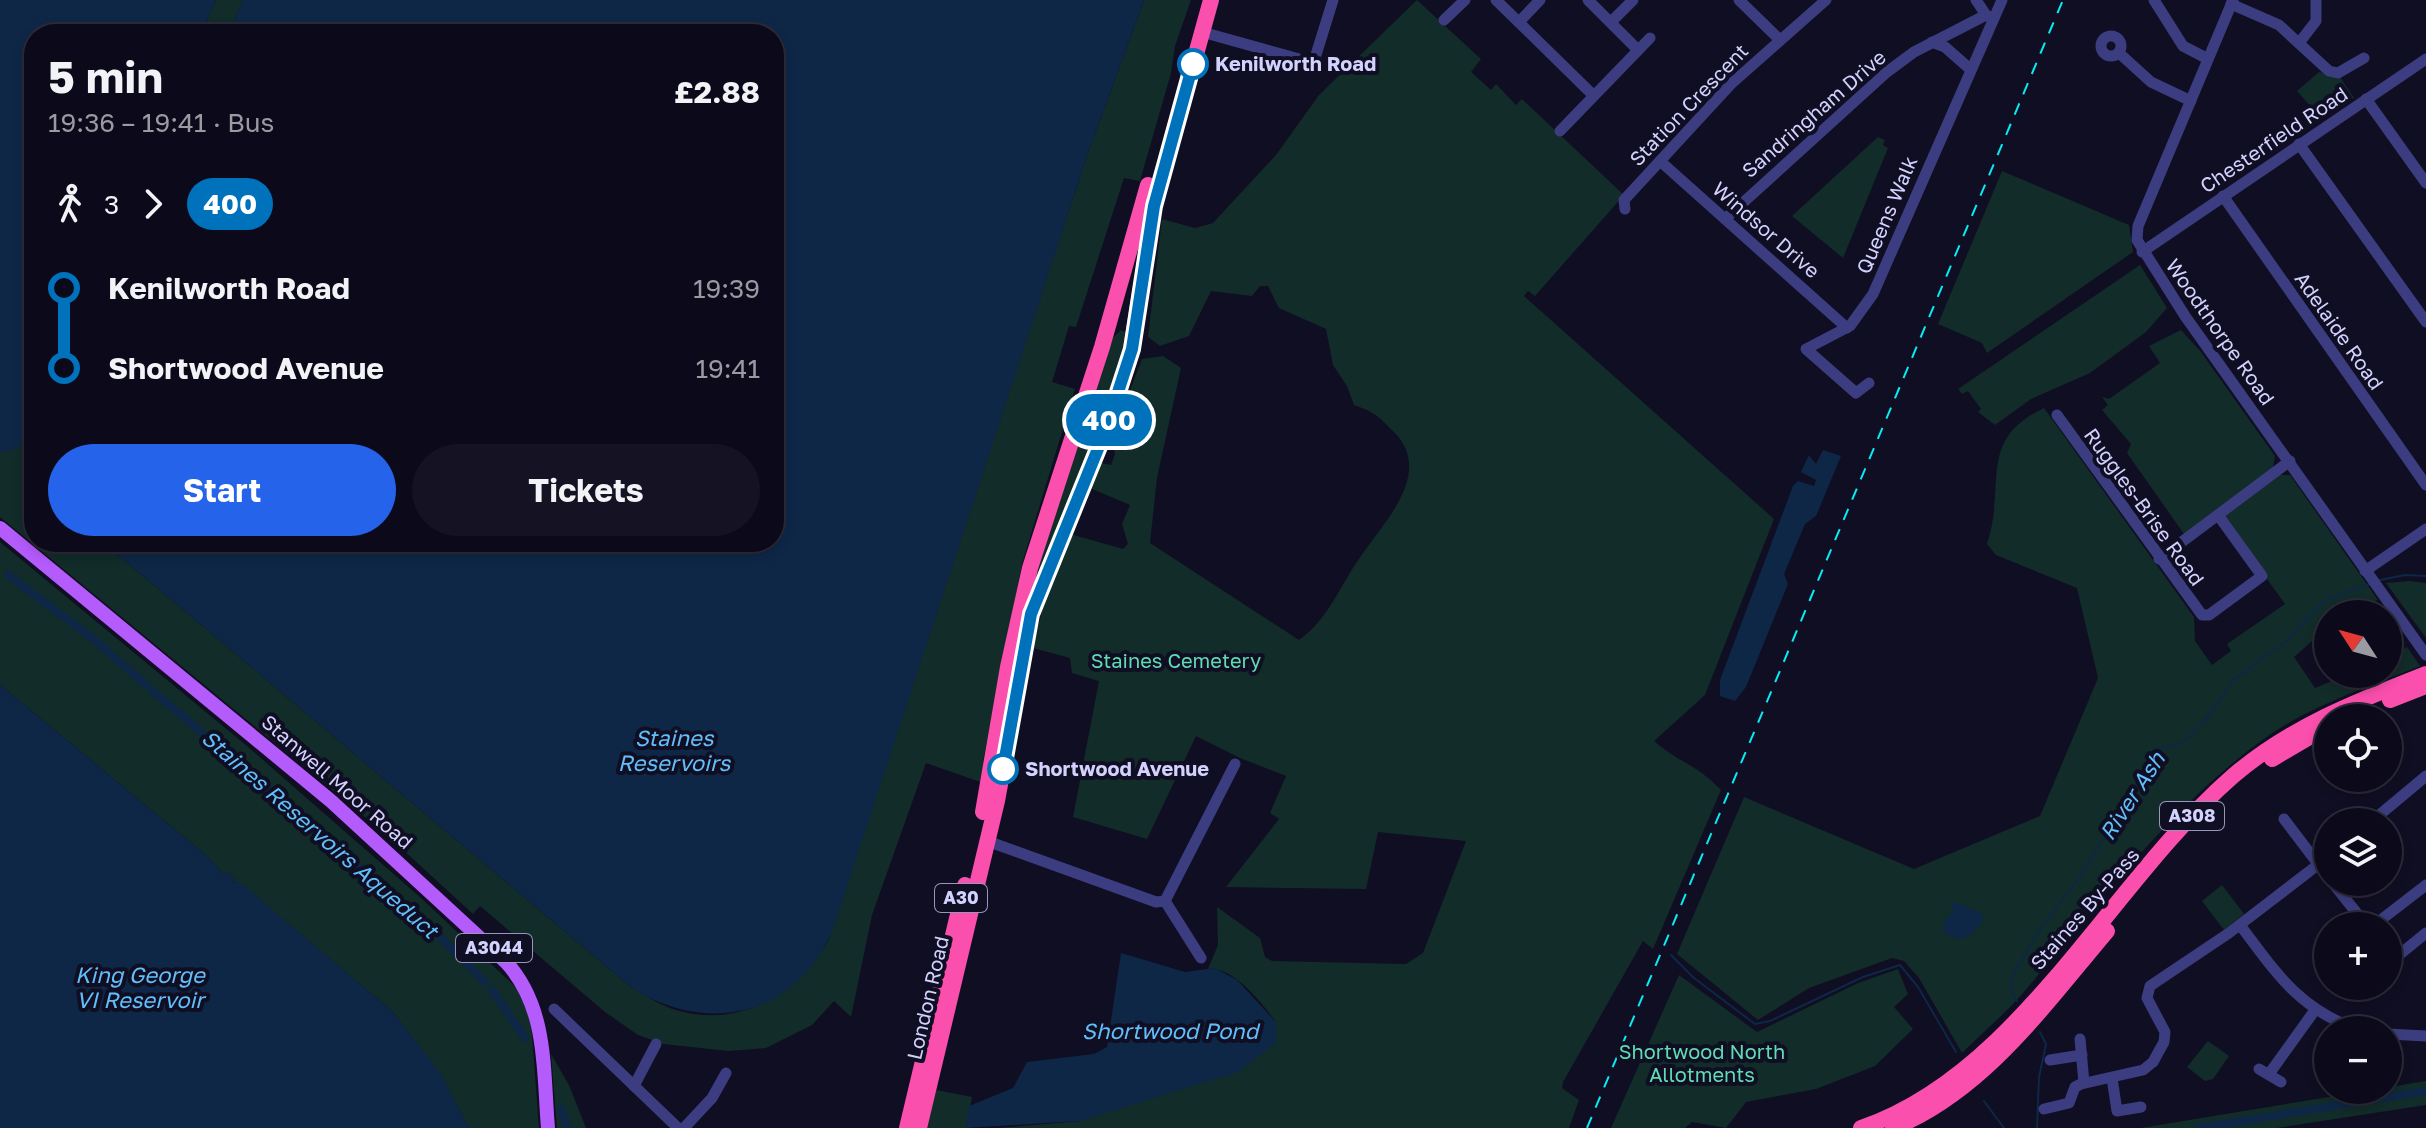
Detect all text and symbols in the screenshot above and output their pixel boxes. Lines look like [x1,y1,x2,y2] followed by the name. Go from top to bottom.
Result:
[1624,38,1753,170] street label: Station Crescent
[1737,44,1890,182] street label: Sandringham Drive
[1178,49,1208,79] marker: Kenilworth Road
[48,50,163,103] text: 5 min
[1215,51,1376,75] place label: Kenilworth Road
[674,74,760,110] text: £2.88
[2195,81,2352,197] street label: Chesterfield Road
[48,107,274,138] text: 19:36 – 19:41 · Bus
[1851,152,1922,277] street label: Queens Walk
[1708,176,1825,282] street label: Windsor Drive
[48,182,92,226] icon: walk
[131,182,175,226] icon: forward
[203,187,257,220] text: 400
[104,189,119,220] text: 3
[2161,254,2280,409] street label: Woodthorpe Road
[2290,267,2389,394] street label: Adelaide Road
[108,270,350,306] text: Kenilworth Road
[693,273,760,304] text: 19:39
[108,350,384,386] text: Shortwood Avenue
[695,353,760,384] text: 19:41
[1063,394,1155,446] line badge: 400
[1082,403,1136,436] text: 400
[2080,423,2210,590] street label: Ruggles-Brise Road
[48,444,396,536] button: Start
[412,444,760,536] button: Tickets
[2314,600,2402,688] north arrow
[2314,600,2402,1104] map controls
[1091,648,1261,672] park label: Staines Cemetery
[2314,704,2402,792] button: locate
[257,709,418,853] street label: Stanwell Moor Road
[197,724,446,945] water label: Staines Reservoirs Aqueduct
[618,724,732,776] water label: Staines Reservoirs
[2093,745,2171,845] water label: River Ash
[988,754,1018,784] marker: Shortwood Avenue
[1025,756,1209,780] place label: Shortwood Avenue
[2160,802,2224,830] road number: A308
[2314,808,2402,896] button: layers
[2025,843,2144,974] street label: Staines By-Pass
[935,884,987,912] road number: A30
[2314,912,2402,1000] button: +
[456,934,532,962] road number: A3044
[901,934,953,1062] street label: London Road
[75,961,207,1013] water label: King George VI Reservoir
[2314,1016,2402,1104] button: −
[1082,1017,1261,1044] water label: Shortwood Pond
[1619,1039,1785,1086] park label: Shortwood North Allotments

